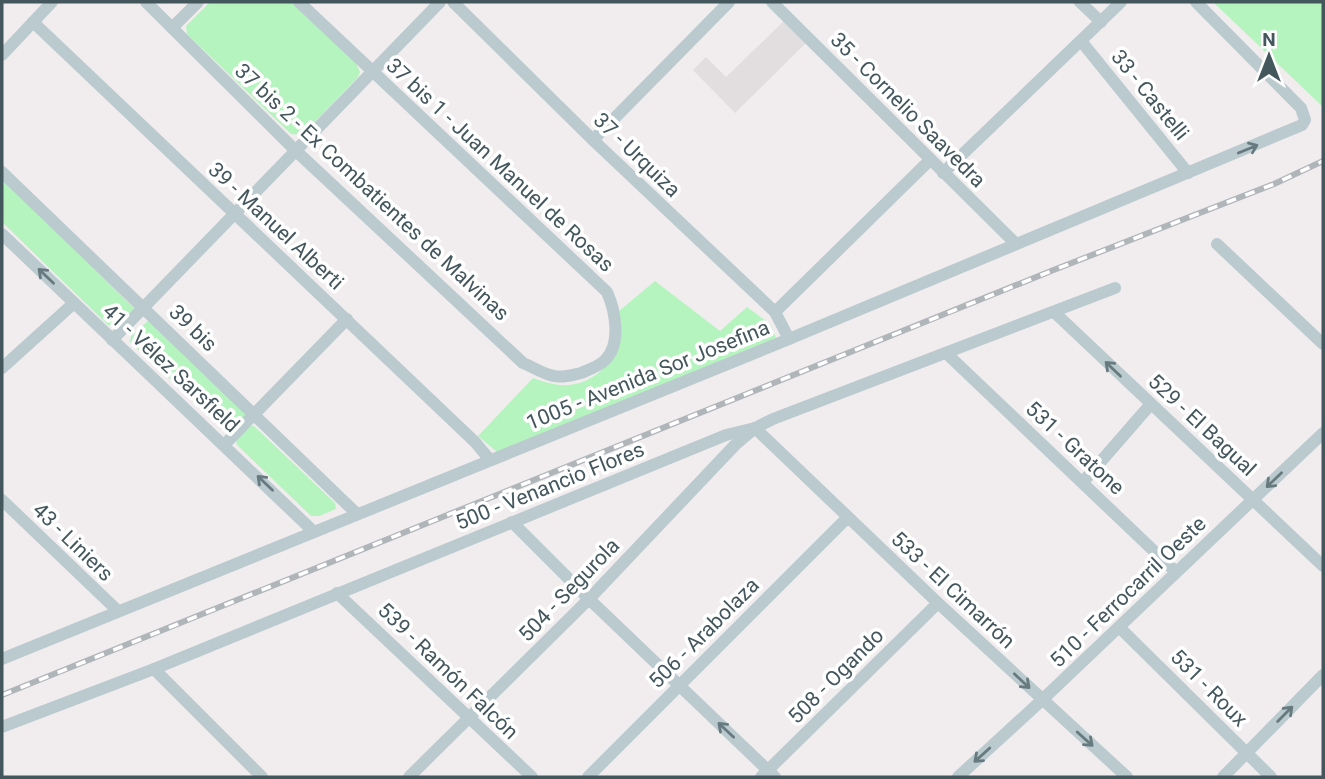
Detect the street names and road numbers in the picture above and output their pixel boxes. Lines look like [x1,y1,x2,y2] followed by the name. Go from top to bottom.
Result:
[826,28,990,192] street label: 35 - Cornelio Saavedra
[1106,45,1194,145] street label: 33 - Castelli
[381,53,619,277] street label: 37 bis 1 - Juan Manuel de Rosas
[230,59,514,325] street label: 37 bis 2 - Ex Combatientes de Malvinas
[589,108,685,202] street label: 37 - Urquiza
[204,157,348,295] street label: 39 - Manuel Alberti
[98,299,244,437] street label: 41 - Vélez Sarsfield
[164,300,222,356] street label: 39 bis
[523,315,773,435] street label: 1005 - Avenida Sor Josefina
[1143,369,1261,481] street label: 529 - El Bagual
[1021,396,1129,500] street label: 531 - Gratone
[452,437,648,535] street label: 500 - Venancio Flores
[28,498,118,586] street label: 43 - Liniers
[1045,512,1211,672] street label: 510 - Ferrocarril Oeste
[886,527,1020,653] street label: 533 - El Cimarrón
[514,533,624,647] street label: 504 - Segurola
[644,573,764,693] street label: 506 - Arabolaza
[373,598,523,744] street label: 539 - Ramón Falcón
[783,623,889,729] street label: 508 - Ogando
[1166,645,1252,731] street label: 531 - Roux

